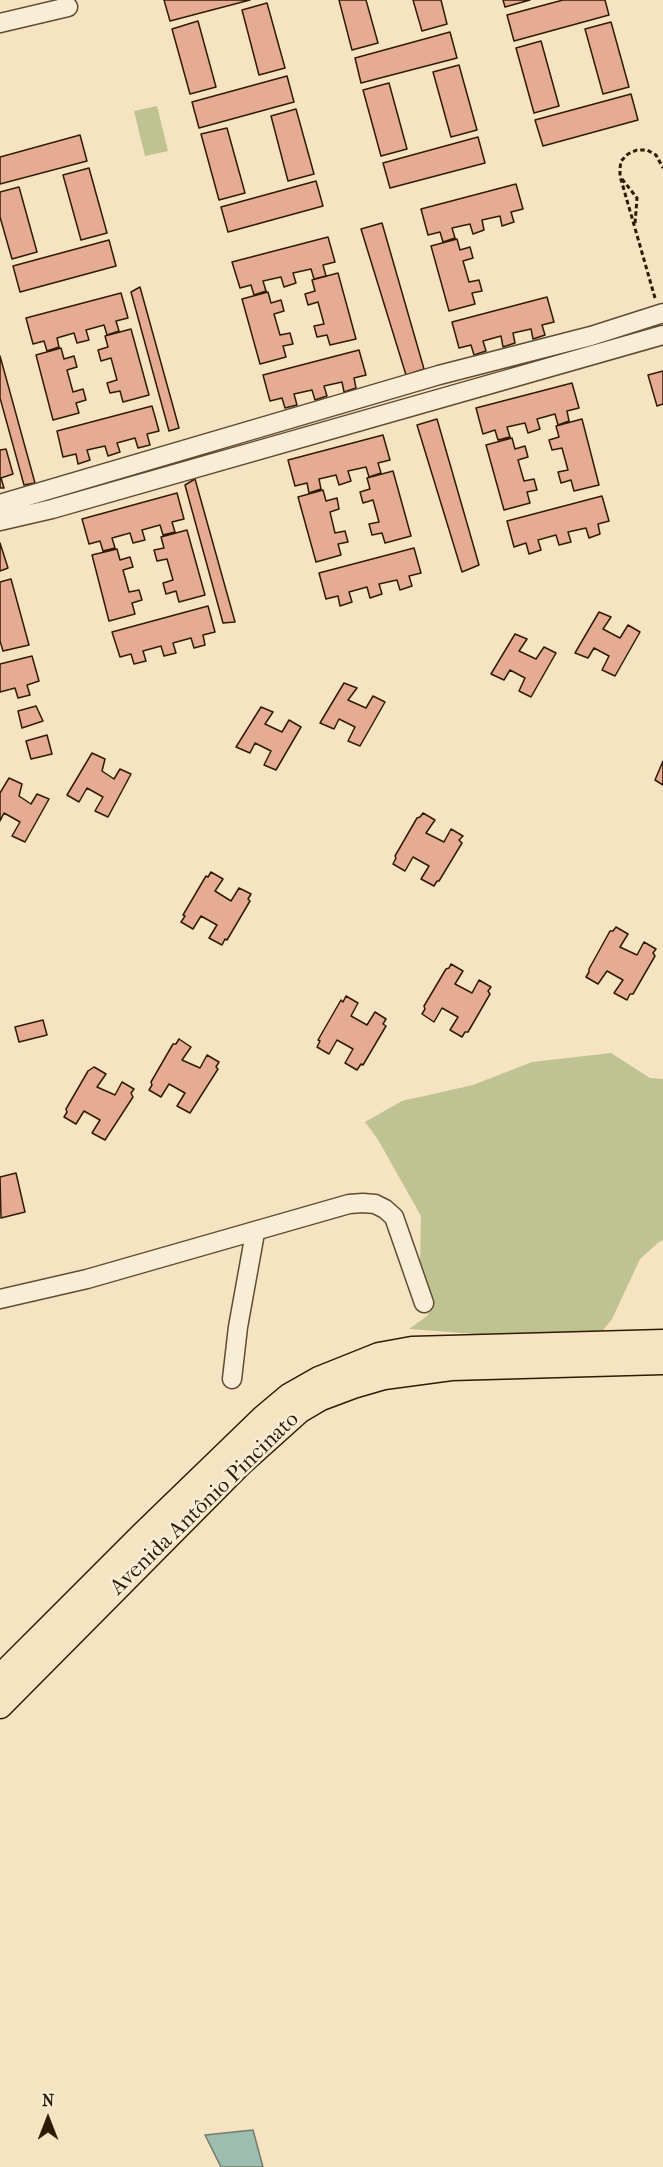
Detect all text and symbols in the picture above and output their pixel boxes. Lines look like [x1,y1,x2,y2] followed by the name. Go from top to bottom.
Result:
[105,1407,305,1601] street label: Avenida Antônio Pincinato
[18,2089,78,2149] north arrow
[42,2091,54,2110] text: N

